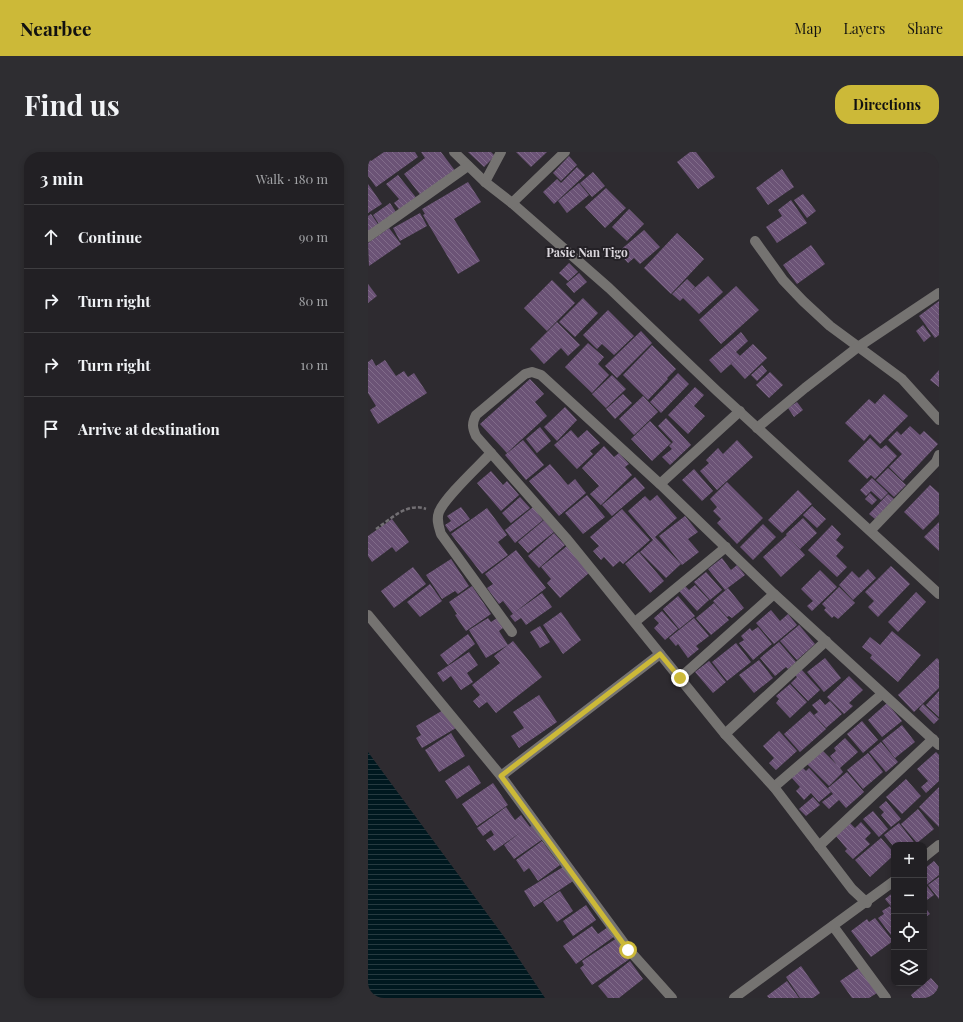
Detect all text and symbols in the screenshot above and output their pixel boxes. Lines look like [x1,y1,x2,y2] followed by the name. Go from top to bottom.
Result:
[20,15,92,41] text: Nearbee
[794,19,822,38] text: Map
[844,19,885,38] text: Layers
[907,19,943,38] text: Share
[835,85,939,124] button: Directions
[24,86,120,123] text: Find us
[40,167,83,189] text: 3 min
[256,170,328,187] text: Walk · 180 m
[40,226,62,248] icon: ahead
[78,227,142,247] text: Continue
[299,228,328,245] text: 90 m
[546,244,628,260] district label: Pasie Nan Tigo
[40,290,62,312] icon: right
[78,291,151,311] text: Turn right
[299,292,328,309] text: 80 m
[40,354,62,376] icon: right
[78,355,151,375] text: Turn right
[301,356,328,373] text: 10 m
[40,418,62,440] icon: arrive
[78,419,220,439] text: Arrive at destination
[671,669,689,687] route end
[891,842,927,986] map controls
[891,842,927,878] button: +
[891,878,927,914] button: −
[891,914,927,950] button: locate
[619,941,637,959] route start
[891,950,927,986] button: layers

